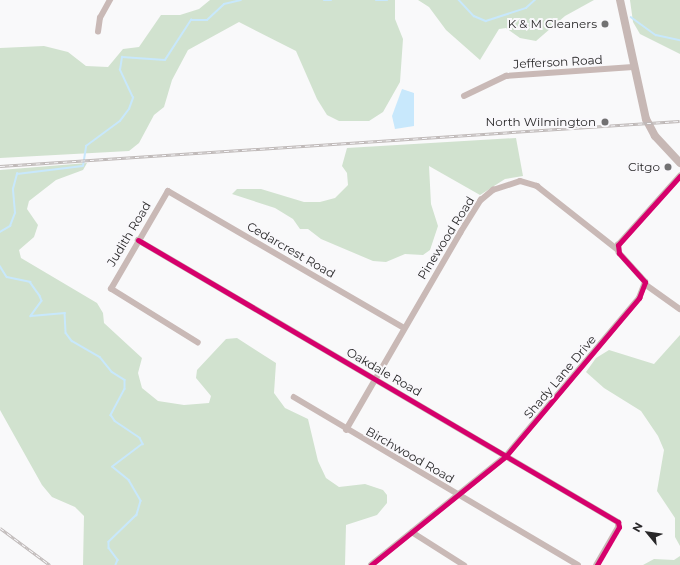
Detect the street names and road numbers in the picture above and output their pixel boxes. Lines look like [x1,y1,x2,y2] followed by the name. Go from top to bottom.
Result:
[513,52,603,72] street label: Jefferson Road
[415,194,477,282] street label: Pinewood Road
[104,199,154,269] street label: Judith Road
[244,219,338,281] street label: Cedarcrest Road
[521,332,599,422] street label: Shady Lane Drive
[344,345,424,399] street label: Oakdale Road
[363,424,457,486] street label: Birchwood Road

